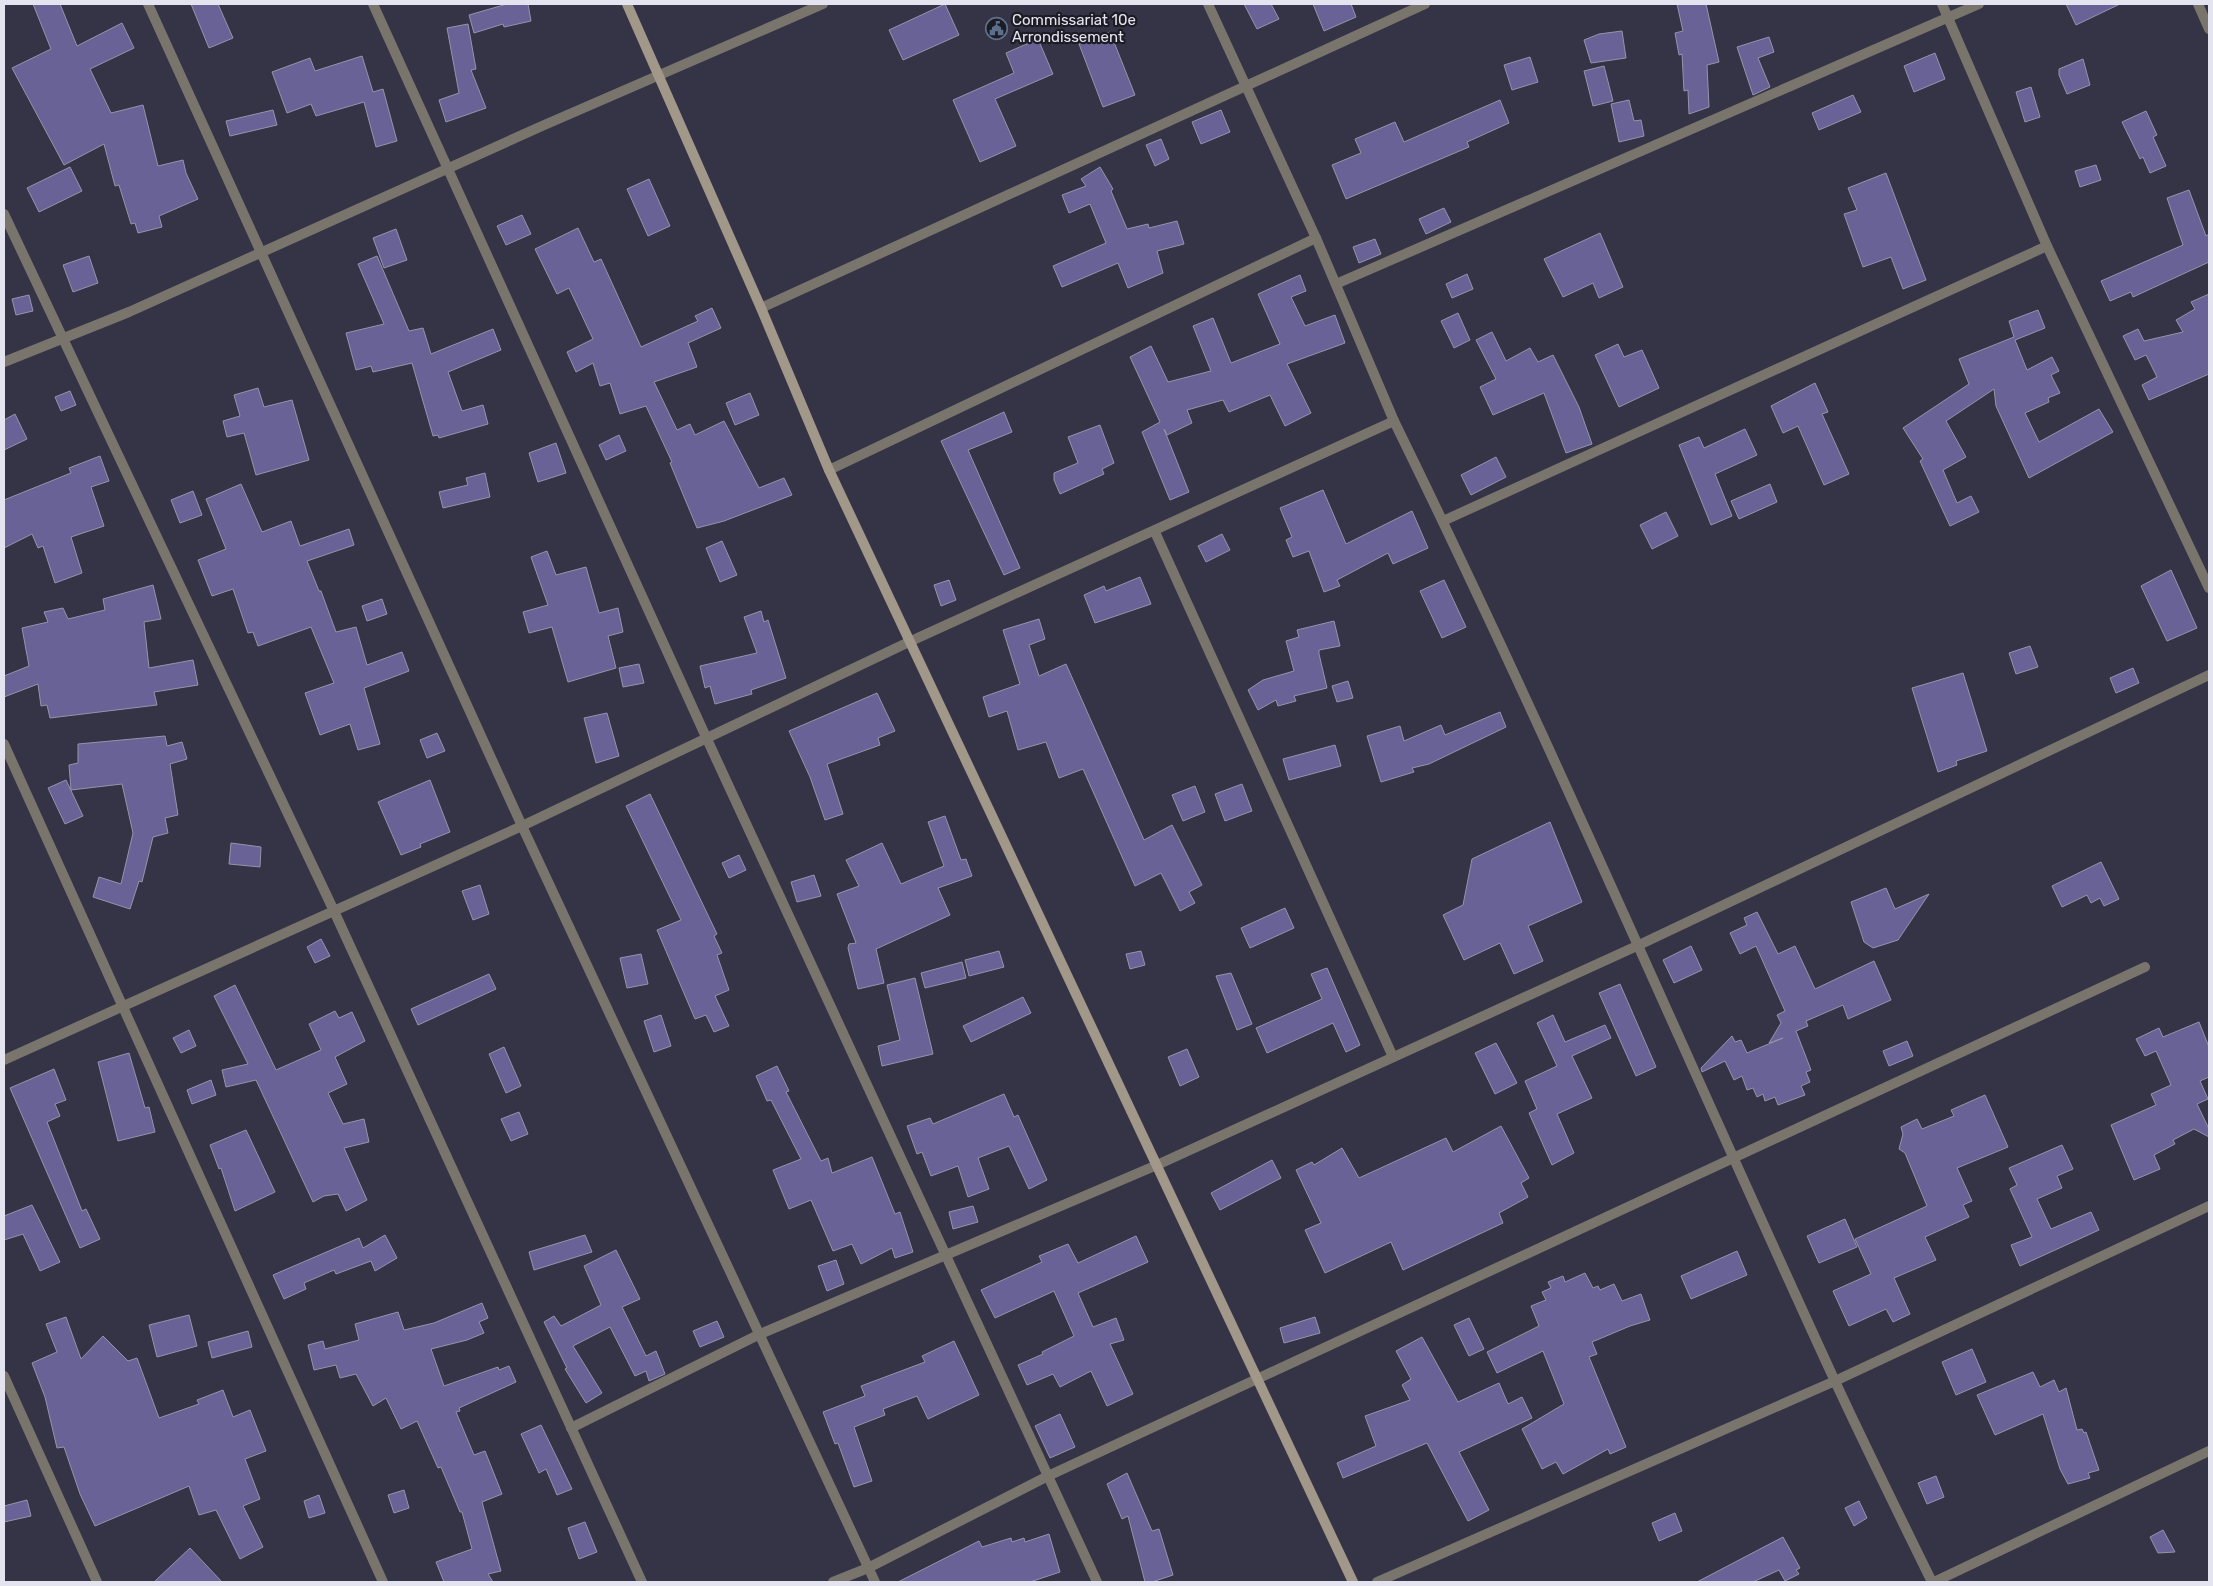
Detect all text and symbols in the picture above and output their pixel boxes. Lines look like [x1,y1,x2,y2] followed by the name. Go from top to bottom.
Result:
[1012,11,1136,46] place label: Commissariat 10e Arrondissement
[984,17,1008,41] public building icon: Commissariat 10e Arrondissement

